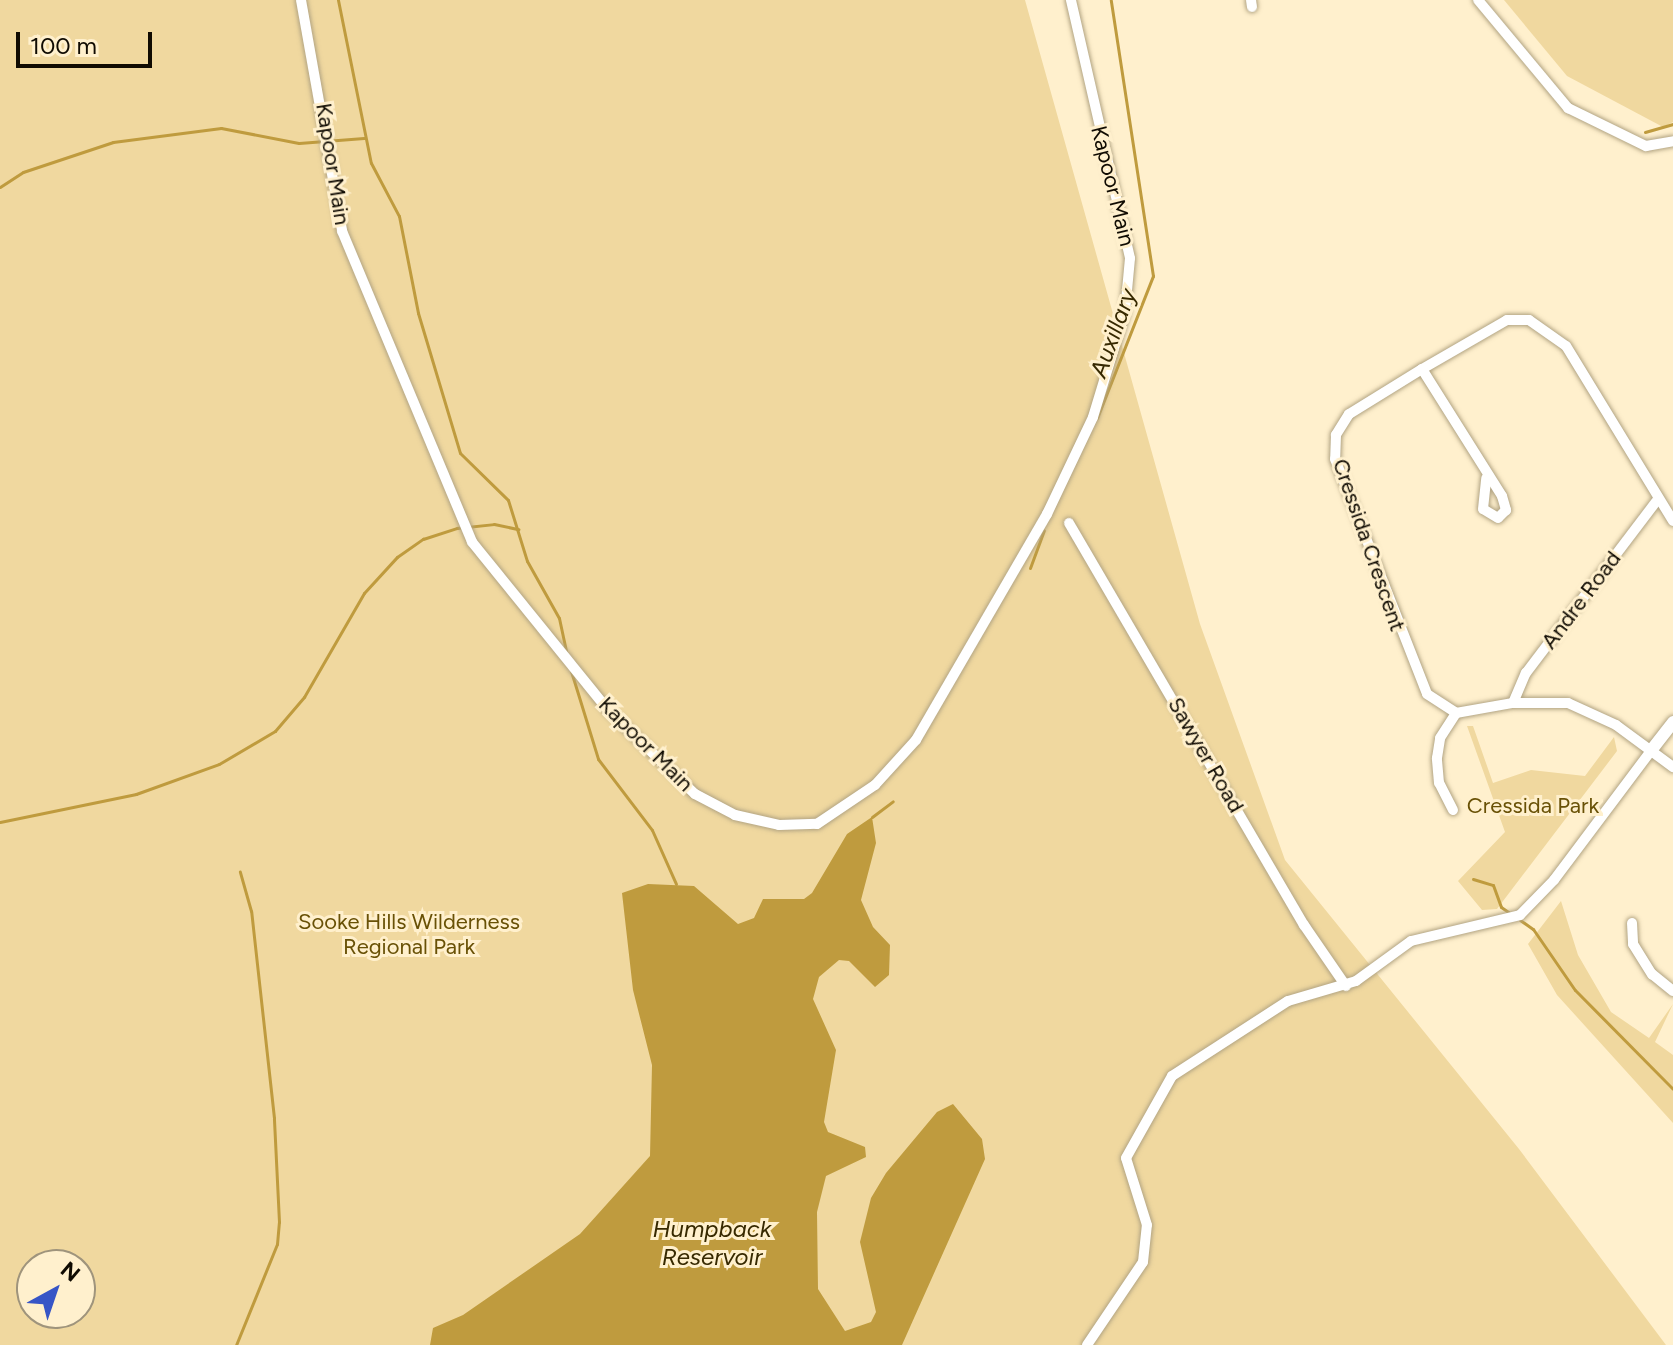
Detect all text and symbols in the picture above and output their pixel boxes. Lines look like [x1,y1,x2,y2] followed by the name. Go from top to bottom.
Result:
[20,16,156,66] scale bar
[30,31,97,60] text: 100 m
[310,101,356,227] street label: Kapoor Main
[1085,123,1141,249] street label: Kapoor Main
[1084,285,1142,381] water label: Auxillary
[1327,455,1411,635] street label: Cressida Crescent
[1536,546,1626,654] street label: Andre Road
[593,691,699,797] street label: Kapoor Main
[1162,693,1250,817] street label: Sawyer Road
[1467,793,1599,819] park label: Cressida Park
[298,908,520,960] park label: Sooke Hills Wilderness Regional Park
[653,1215,771,1271] water label: Humpback Reservoir
[16,1249,96,1329] north arrow
[55,1256,86,1288] text: N

